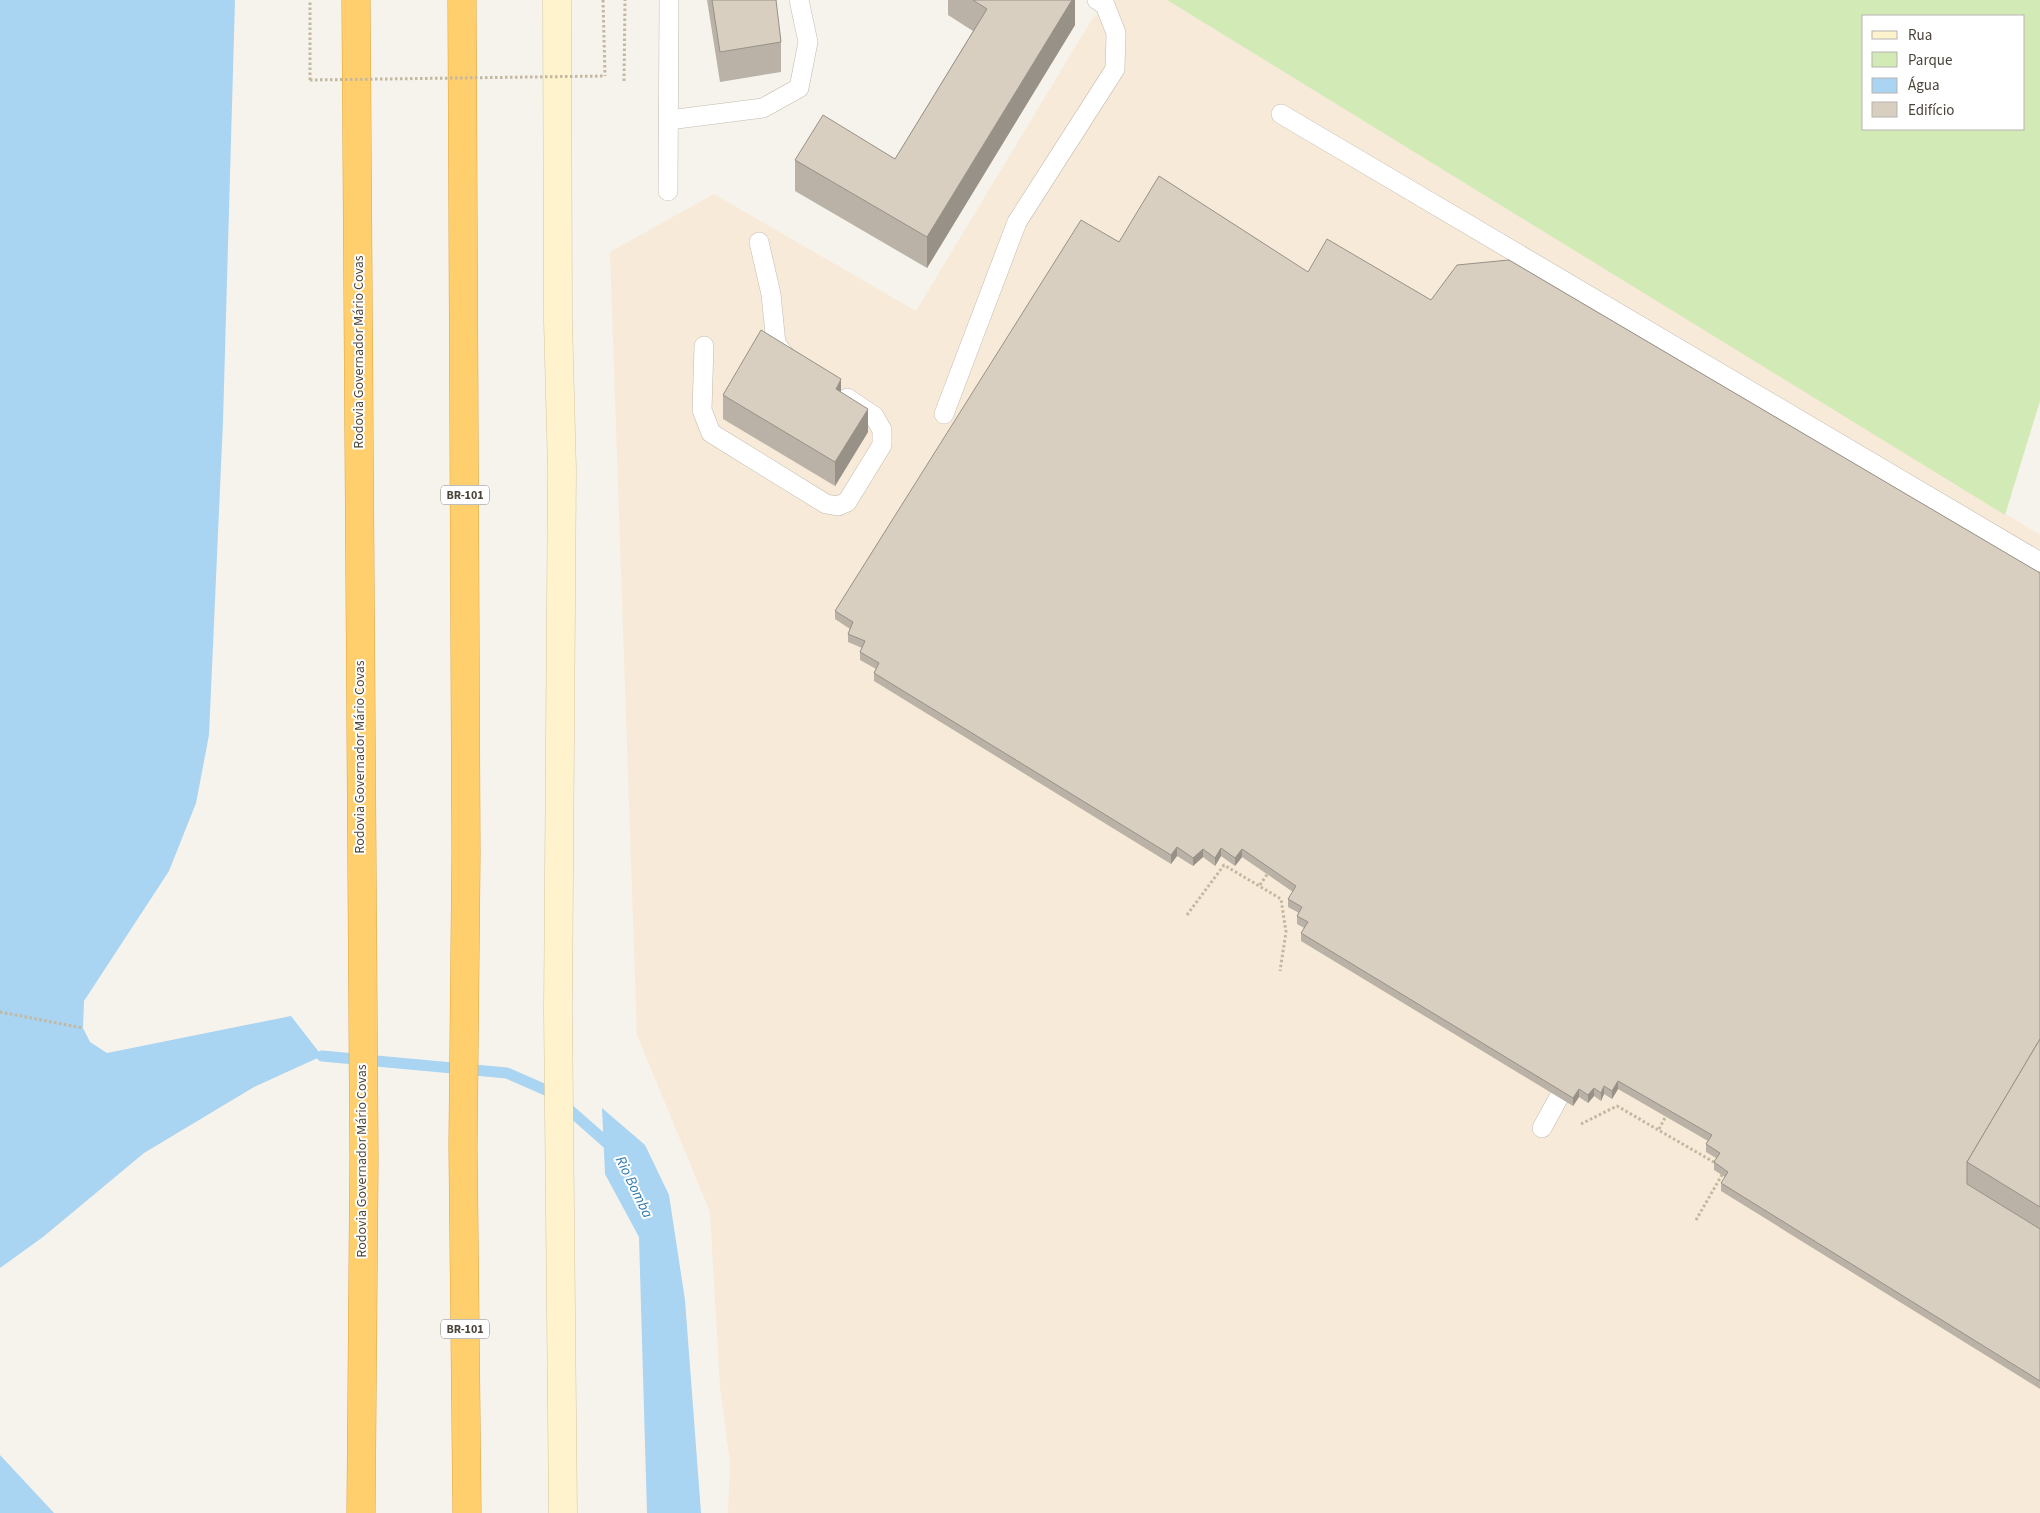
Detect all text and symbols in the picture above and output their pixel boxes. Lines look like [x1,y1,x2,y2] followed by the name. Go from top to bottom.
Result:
[1862,15,2025,130] legend
[1908,25,1932,46] text: Rua
[1908,50,1952,71] text: Parque
[1908,75,1939,96] text: Água
[1908,100,1955,121] text: Edifício
[349,255,369,449] street label: Rodovia Governador Mário Covas
[441,486,489,504] road number: BR-101
[350,660,370,854] street label: Rodovia Governador Mário Covas
[352,1064,372,1258] street label: Rodovia Governador Mário Covas
[610,1152,658,1222] water label: Rio Bomba
[441,1320,489,1338] road number: BR-101

